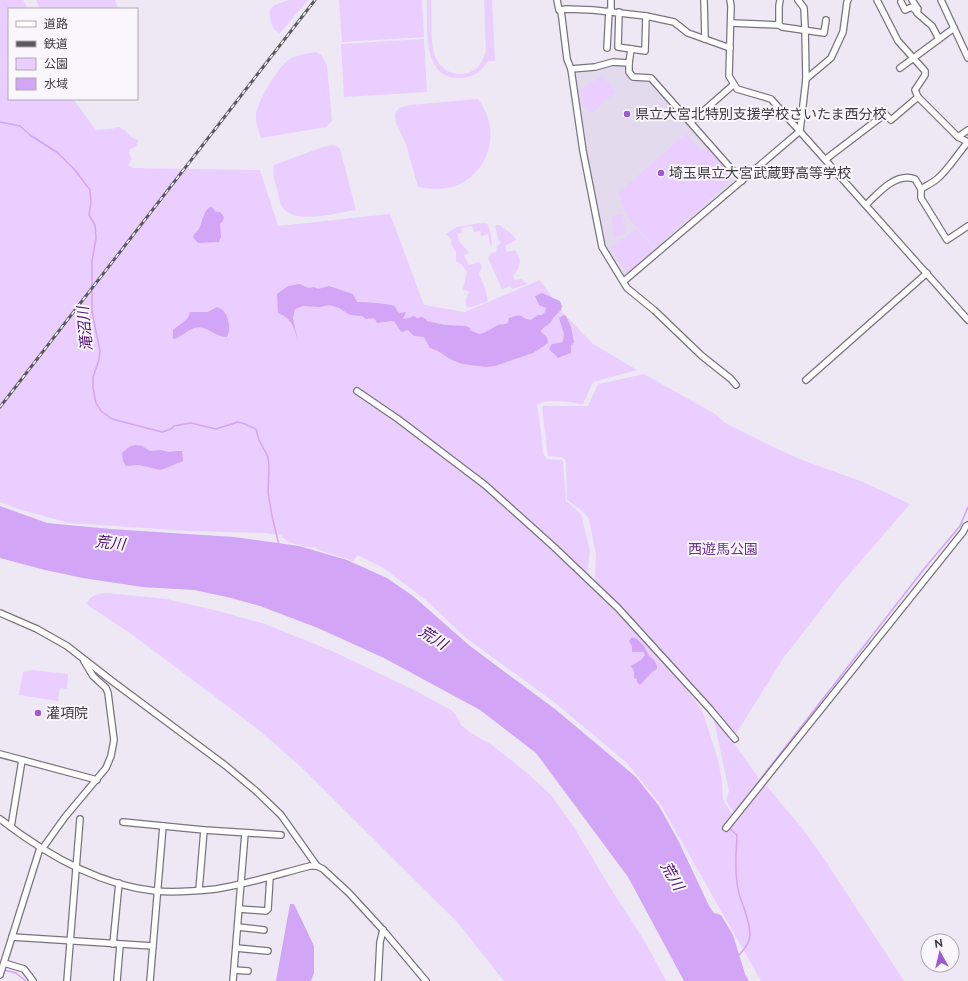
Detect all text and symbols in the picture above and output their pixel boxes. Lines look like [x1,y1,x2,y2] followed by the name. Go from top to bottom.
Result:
[8,8,138,100] legend
[44,17,68,31] text: 道路
[44,37,68,51] text: 鉄道
[44,57,68,71] text: 公園
[44,77,68,91] text: 水域
[635,106,887,122] place label: 県立大宮北特別支援学校さいたま西分校
[622,109,632,119] marker: 県立大宮北特別支援学校さいたま西分校
[669,165,851,181] place label: 埼玉県立大宮武蔵野高等学校
[656,168,666,178] marker: 埼玉県立大宮武蔵野高等学校
[73,304,96,352] water label: 滝沼川
[94,532,128,554] water label: 荒川
[688,541,758,557] park label: 西遊馬公園
[416,622,452,655] water label: 荒川
[46,705,88,721] place label: 灌項院
[33,708,43,718] marker: 灌項院
[657,859,688,895] water label: 荒川
[920,933,960,973] north arrow
[934,937,944,951] text: N

